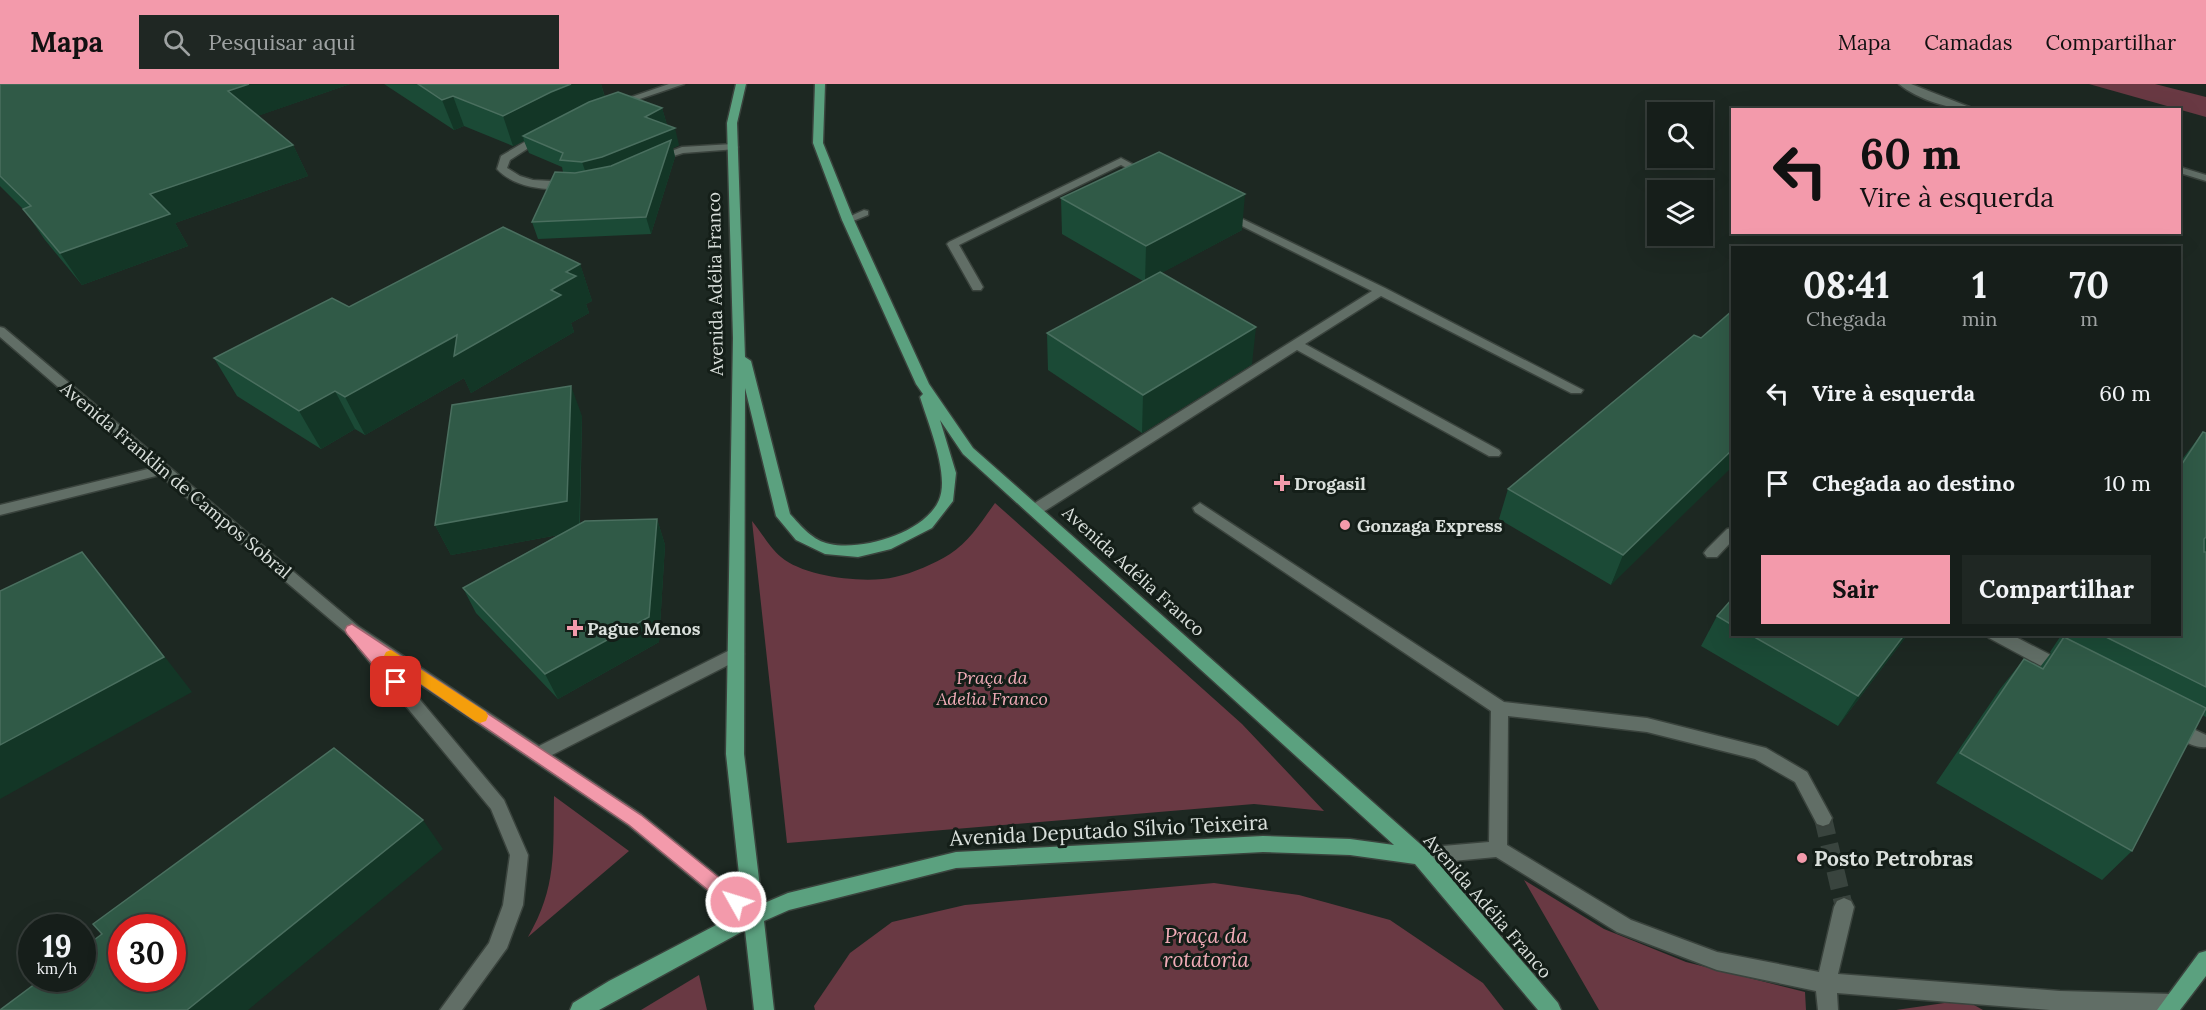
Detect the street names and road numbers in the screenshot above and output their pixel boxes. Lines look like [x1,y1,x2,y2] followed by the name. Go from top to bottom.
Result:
[702,192,728,377] street label: Avenida Adélia Franco
[55,376,296,583] street label: Avenida Franklin de Campos Sobral
[1057,500,1210,641] street label: Avenida Adélia Franco
[948,808,1269,852] street label: Avenida Deputado Sílvio Teixeira
[1418,828,1557,983] street label: Avenida Adélia Franco

